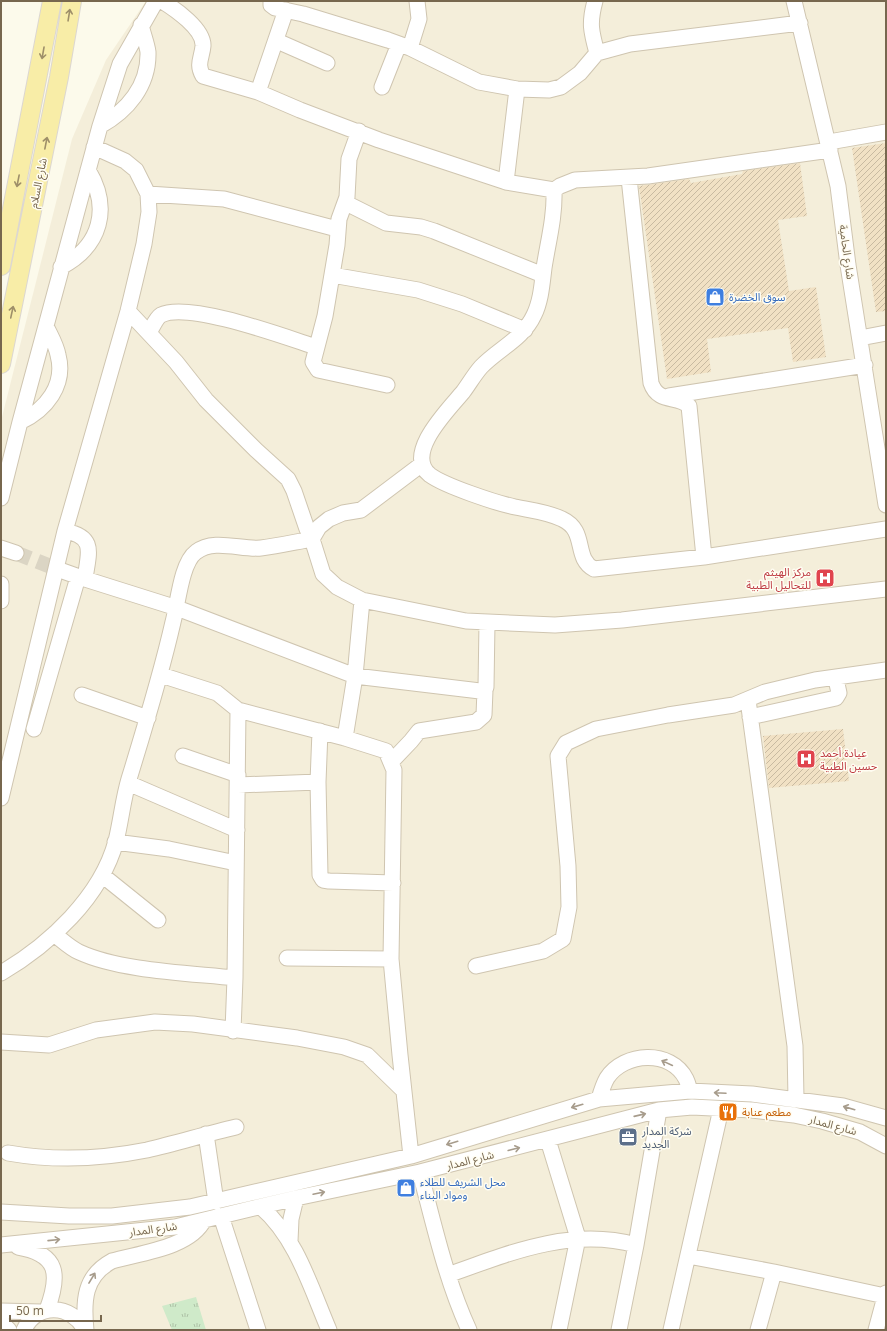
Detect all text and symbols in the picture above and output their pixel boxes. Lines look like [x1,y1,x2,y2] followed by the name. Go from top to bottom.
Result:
[65,9,73,22] one-way arrow
[38,46,46,59] one-way arrow
[42,137,50,150] one-way arrow
[25,156,51,210] street label: شارع السلام
[13,174,21,187] one-way arrow
[835,224,859,281] street label: شارع الحامية
[704,286,726,308] shop icon: سوق الخضرة
[729,289,786,304] place label: سوق الخضرة
[8,306,16,319] one-way arrow
[746,564,811,592] place label: مركز الهيثم للتحاليل الطبية
[814,567,836,589] hospital icon: مركز الهيثم للتحاليل الطبية
[820,745,878,773] place label: عيادة أحمد حسين الطبية
[795,748,817,770] hospital icon: عيادة أحمد حسين الطبية
[661,1058,673,1066] one-way arrow
[714,1089,727,1096] one-way arrow
[717,1101,739,1123] restaurant icon: مطعم عنابة
[571,1103,584,1110] one-way arrow
[742,1104,791,1121] place label: مطعم عنابة
[842,1104,855,1111] one-way arrow
[633,1111,646,1118] one-way arrow
[806,1111,859,1139] street label: شارع المدار
[641,1123,692,1151] place label: شركة المدار الجديد
[617,1126,639,1148] office icon: شركة المدار الجديد
[446,1140,459,1147] one-way arrow
[507,1145,520,1152] one-way arrow
[443,1146,496,1174] street label: شارع المدار
[420,1174,506,1202] place label: محل الشريف للطلاء ومواد البناء
[395,1177,417,1199] shop icon: محل الشريف للطلاء ومواد البناء
[312,1189,325,1197] one-way arrow
[127,1218,179,1240] street label: شارع المدار
[47,1236,60,1243] one-way arrow
[89,1272,97,1284] one-way arrow
[10,1297,101,1323] scale bar
[16,1302,44,1319] text: 50 m

